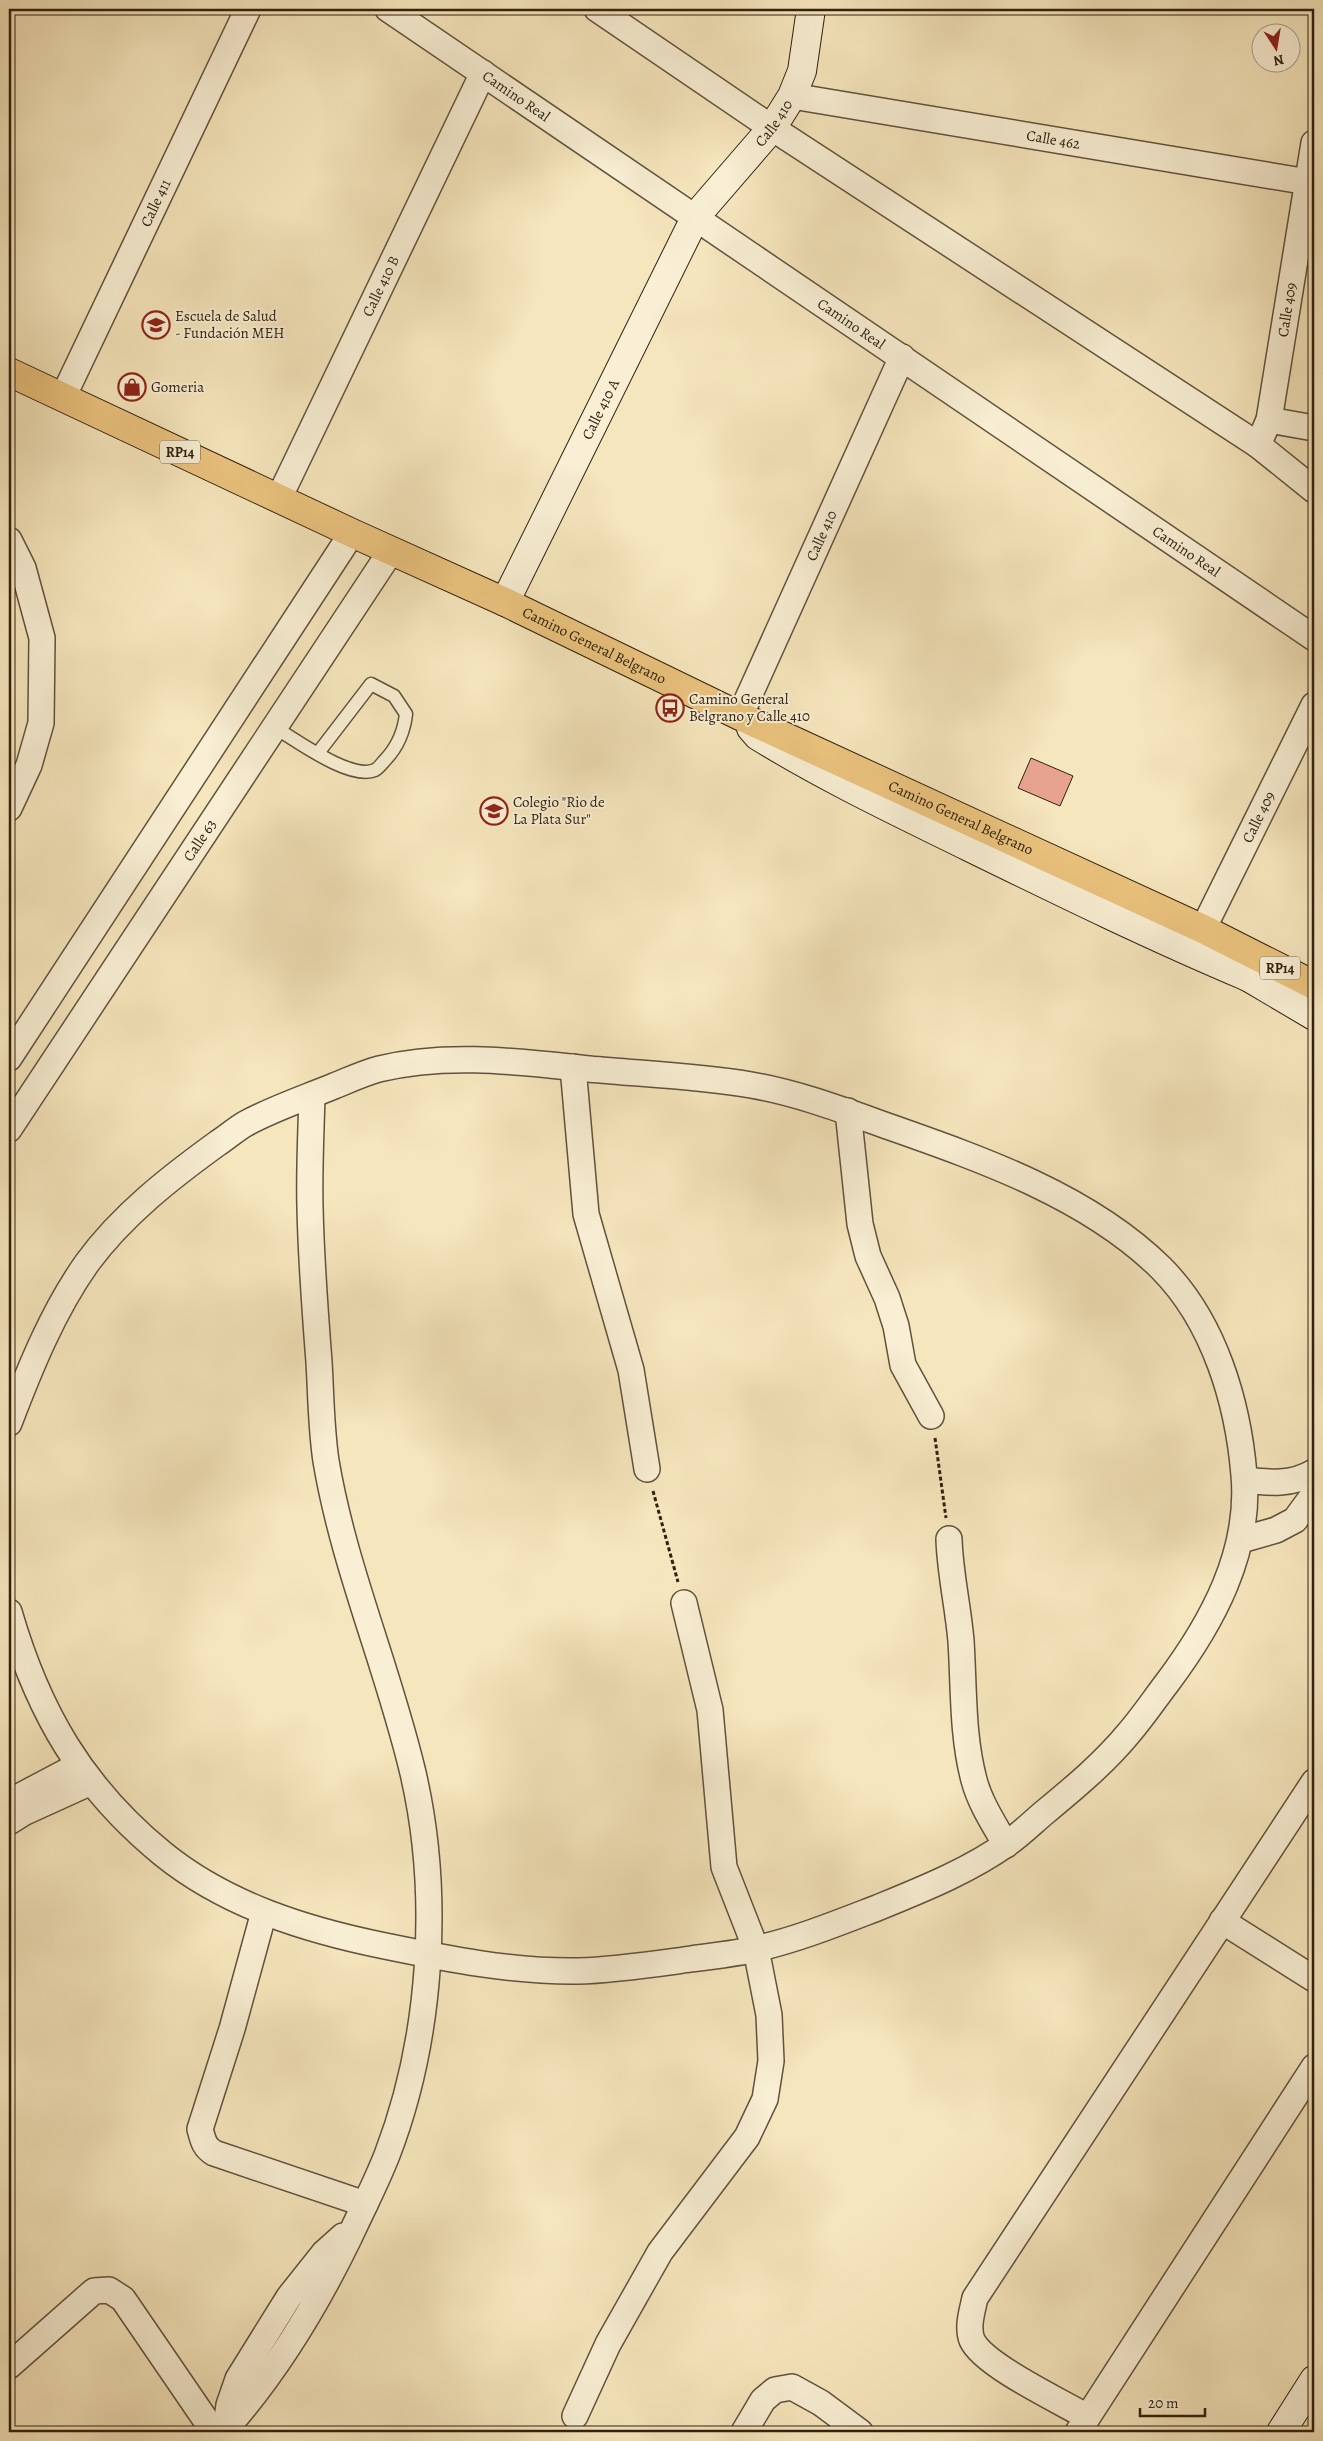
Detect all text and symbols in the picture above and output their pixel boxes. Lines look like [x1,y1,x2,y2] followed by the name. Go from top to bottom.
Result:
[1250,22,1300,72] north arrow
[1272,50,1286,71] text: N
[478,66,554,126] street label: Camino Real
[750,96,797,151] street label: Calle 410
[1025,125,1082,154] street label: Calle 462
[136,176,175,230] street label: Calle 411
[358,252,404,320] street label: Calle 410 B
[1273,281,1301,339] street label: Calle 409
[813,293,889,354] street label: Camino Real
[175,306,285,343] place label: Escuela de Salud - Fundación MEH
[141,310,171,340] school or university icon: Escuela de Salud - Fundación MEH
[117,372,147,402] shop icon: Gomeria
[577,375,624,443] street label: Calle 410 A
[151,377,204,397] place label: Gomeria
[160,441,200,464] road number: RP14
[801,507,842,564] street label: Calle 410
[1148,521,1224,582] street label: Camino Real
[519,602,670,689] street label: Camino General Belgrano
[689,689,810,726] place label: Camino General Belgrano y Calle 410
[655,693,685,723] bus stop icon: Camino General Belgrano y Calle 410
[885,776,1037,860] street label: Camino General Belgrano
[1237,788,1280,846] street label: Calle 409
[513,792,605,829] place label: Colegio "Rio de La Plata Sur"
[479,796,509,826] school or university icon: Colegio "Rio de La Plata Sur"
[179,815,221,865] street label: Calle 63
[1260,956,1300,980] road number: RP14
[1140,2386,1206,2418] scale bar
[1148,2393,1179,2413] text: 20 m

